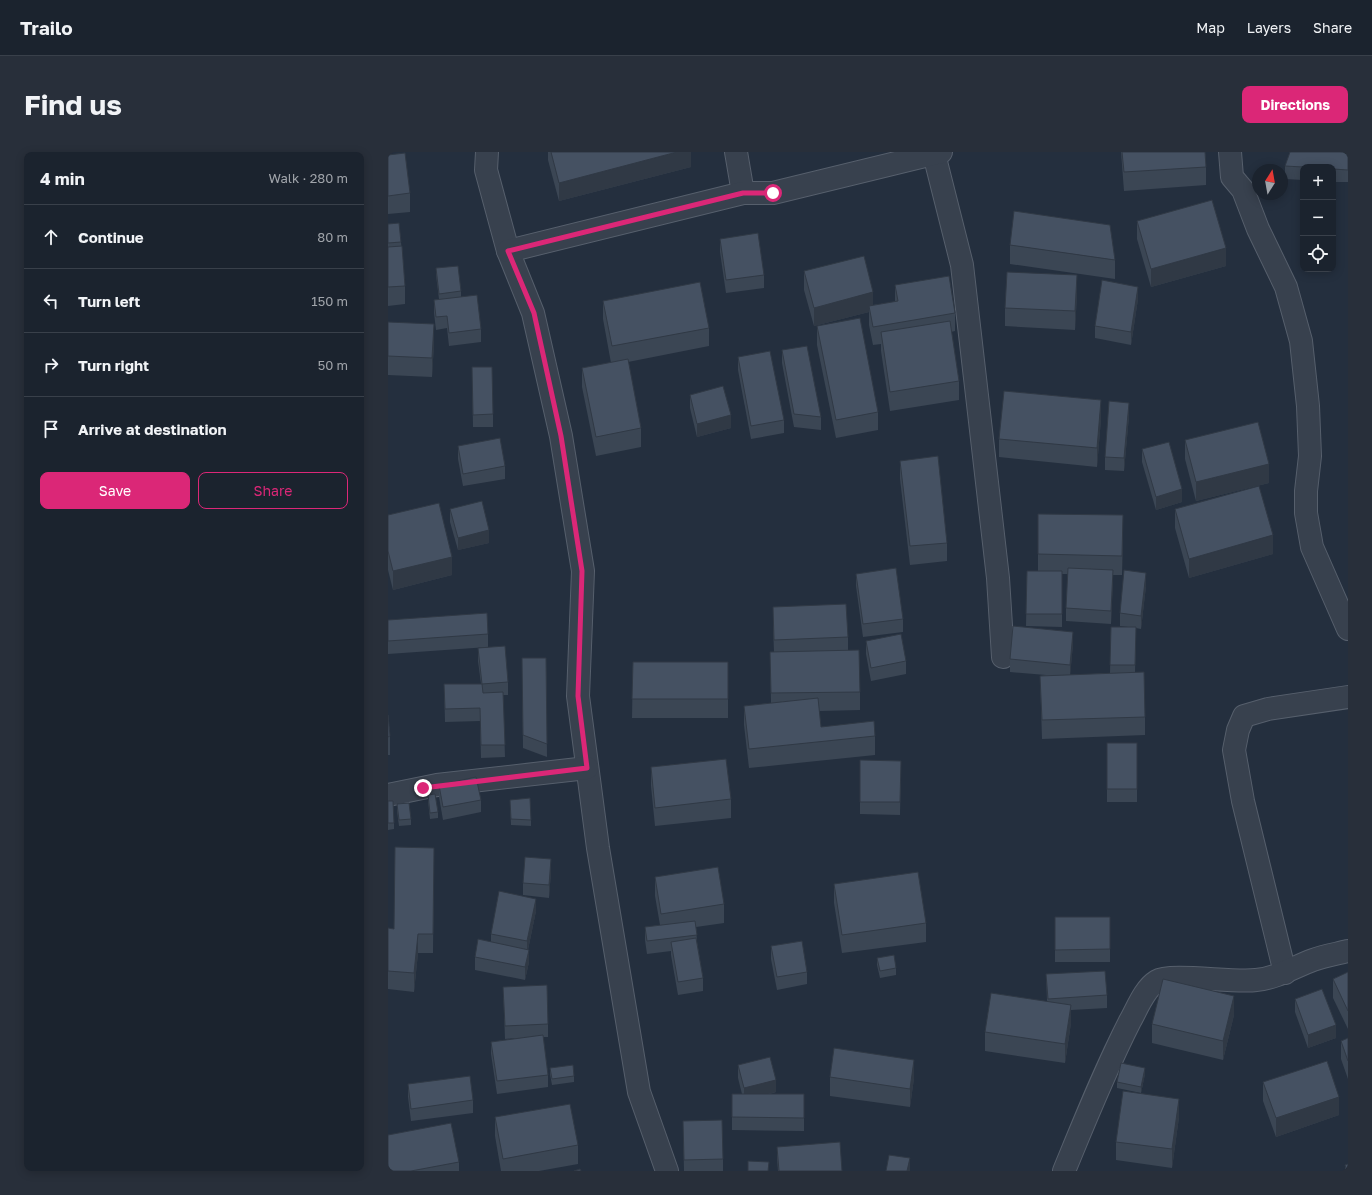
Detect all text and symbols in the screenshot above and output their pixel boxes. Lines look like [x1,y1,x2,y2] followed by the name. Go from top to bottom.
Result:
[20,16,73,39] text: Trailo
[1196,19,1225,36] text: Map
[1247,19,1291,36] text: Layers
[1313,19,1352,36] text: Share
[1242,86,1348,123] button: Directions
[24,88,122,121] text: Find us
[1252,164,1288,200] north arrow
[1300,164,1336,272] map controls
[1300,164,1336,200] button: +
[40,168,85,189] text: 4 min
[269,170,348,186] text: Walk · 280 m
[764,184,782,202] route start
[1300,200,1336,236] button: −
[40,226,62,248] icon: ahead
[78,228,144,246] text: Continue
[317,229,348,245] text: 80 m
[1300,236,1336,272] button: locate
[40,290,62,312] icon: left
[78,292,140,310] text: Turn left
[311,293,348,309] text: 150 m
[40,354,62,376] icon: right
[78,356,149,374] text: Turn right
[318,357,348,373] text: 50 m
[40,418,62,440] icon: arrive
[78,420,227,438] text: Arrive at destination
[40,472,190,509] button: Save
[198,472,348,509] button: Share
[414,779,432,797] route end

